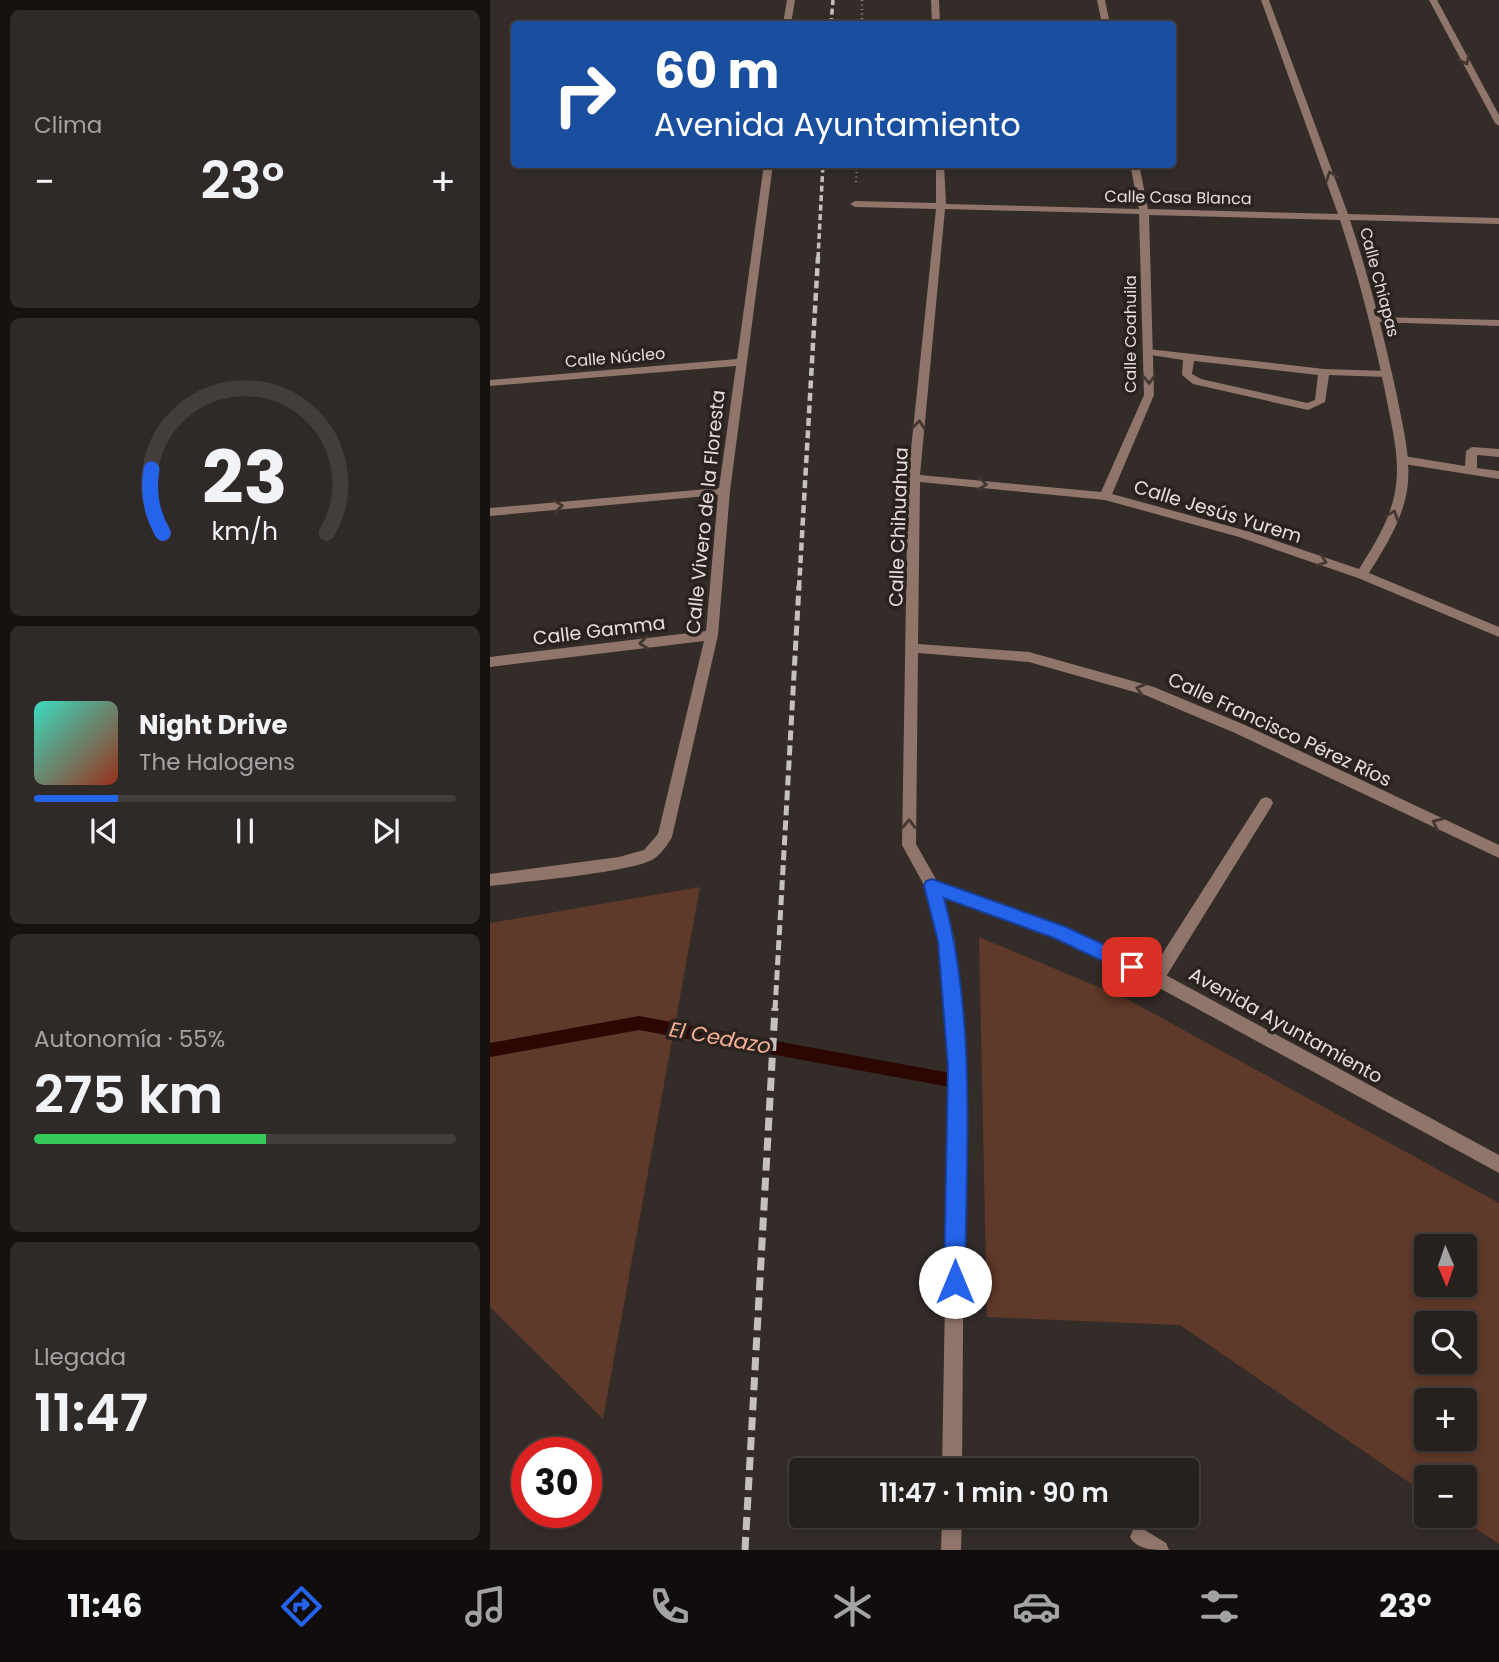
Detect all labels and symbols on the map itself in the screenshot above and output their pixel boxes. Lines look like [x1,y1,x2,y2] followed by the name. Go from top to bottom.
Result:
[1457,53,1471,65] one-way arrow
[1325,171,1339,183] one-way arrow
[1104,185,1252,210] street label: Calle Casa Blanca
[1354,225,1405,339] street label: Calle Chiapas
[1119,275,1142,393] street label: Calle Coahuila
[564,342,666,373] street label: Calle Núcleo
[1141,373,1156,384] one-way arrow
[679,389,732,635] street label: Calle Vivero de la Floresta
[911,420,926,431] one-way arrow
[882,447,915,607] street label: Calle Chihuahua
[1131,473,1305,550] street label: Calle Jesús Yurem
[976,477,988,492] one-way arrow
[553,499,564,514] one-way arrow
[1385,509,1399,521] one-way arrow
[1315,553,1327,567] one-way arrow
[531,609,667,652] street label: Calle Gamma
[638,636,650,651] one-way arrow
[1164,666,1396,793] street label: Calle Francisco Pérez Ríos
[1135,682,1147,697] one-way arrow
[1432,817,1444,831] one-way arrow
[901,818,917,829] one-way arrow
[1102,937,1162,997] pin
[1184,961,1387,1090] street label: Avenida Ayuntamiento
[667,1014,773,1061] water label: El Cedazo
[1414,1234,1477,1297] north arrow
[918,1245,992,1319] position arrow
[511,1437,602,1528] speed limit sign: 30

